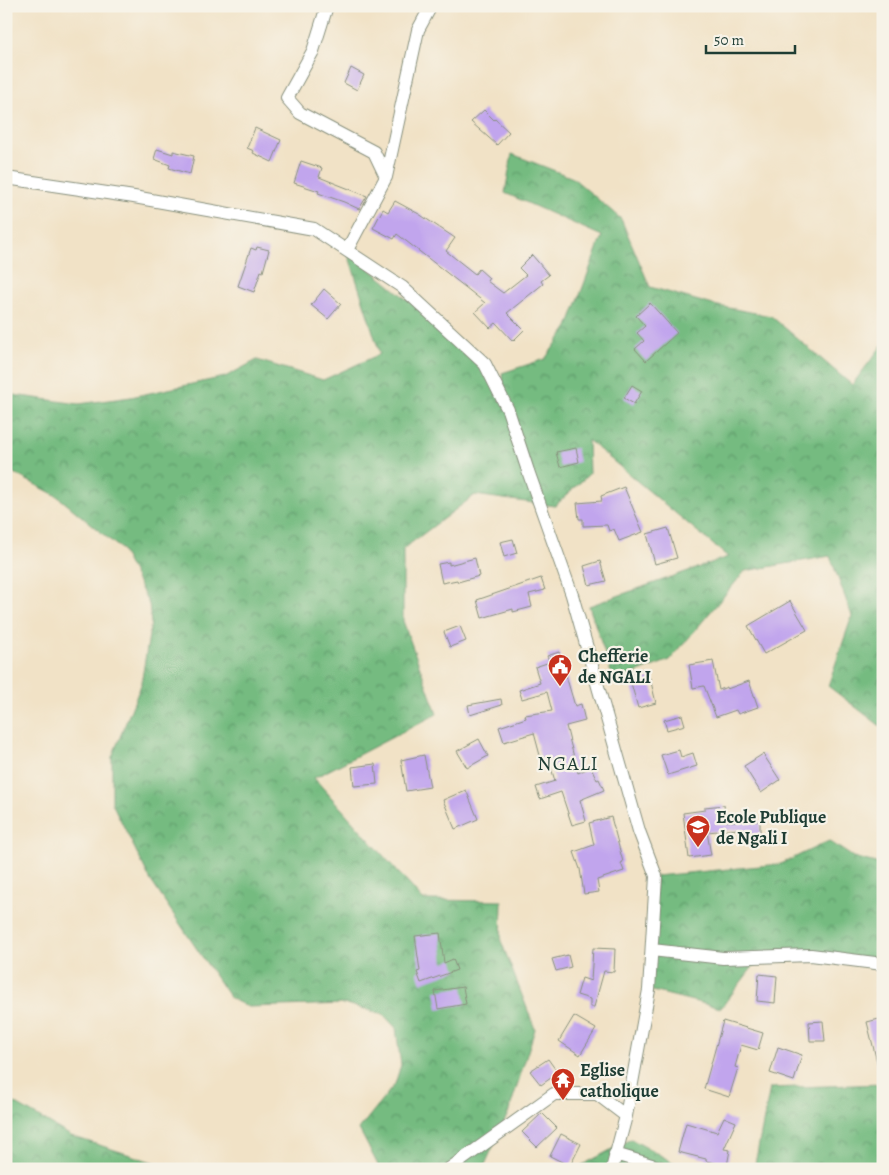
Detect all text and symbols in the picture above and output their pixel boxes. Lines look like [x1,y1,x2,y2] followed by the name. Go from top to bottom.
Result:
[706,22,795,54] scale bar
[714,30,744,50] text: 50 m
[578,644,651,689] place label: Chefferie de NGALI
[547,653,573,687] public building icon: Chefferie de NGALI
[537,750,599,777] district label: NGALI
[716,805,826,850] place label: Ecole Publique de Ngali I
[685,814,711,848] school or university icon: Ecole Publique de Ngali I
[580,1058,659,1103] place label: Eglise catholique
[550,1067,576,1101] temple icon: Eglise catholique

